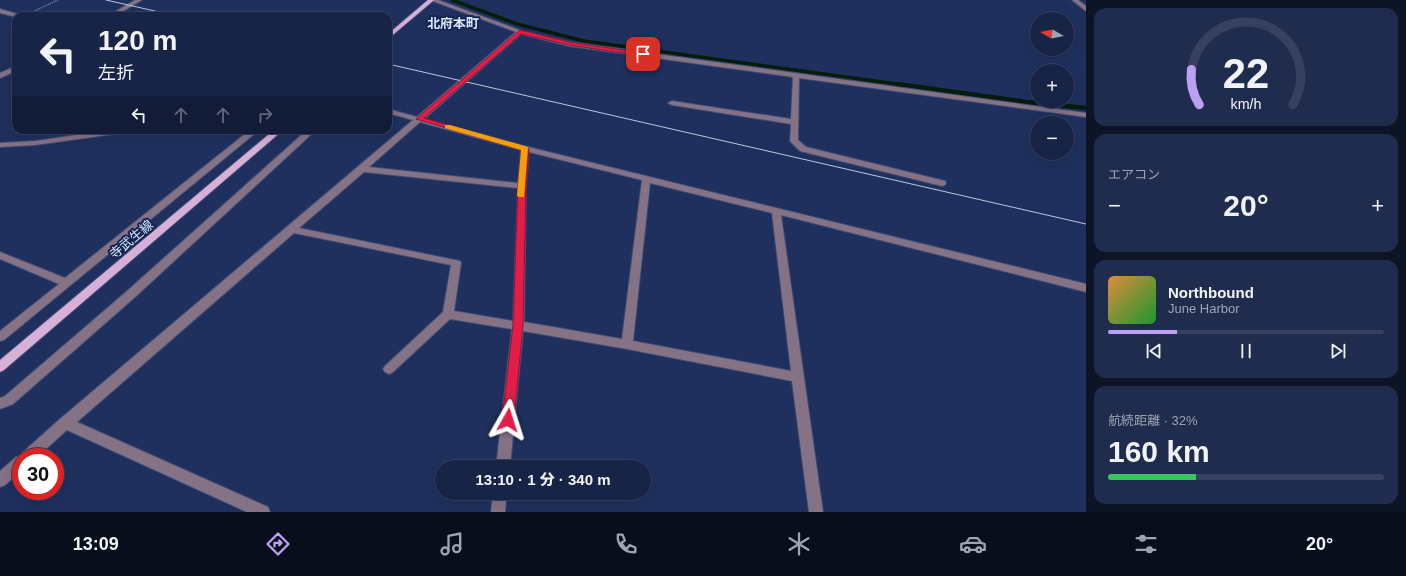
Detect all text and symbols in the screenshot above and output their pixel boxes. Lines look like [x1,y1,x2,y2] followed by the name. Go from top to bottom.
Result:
[1030,12,1074,56] north arrow
[1030,12,1074,160] map controls
[427,16,479,31] district label: 北府本町
[98,25,177,56] text: 120 m
[32,28,84,80] icon: left
[626,37,660,71] pin
[632,43,654,65] icon: arrive
[1223,50,1269,97] text: 22
[98,63,134,83] text: 左折
[1030,64,1074,108] button: +
[1231,96,1262,112] text: km/h
[128,104,150,126] icon: left
[170,104,192,126] icon: ahead
[212,104,234,126] icon: ahead
[254,104,276,126] icon: right
[1030,116,1074,160] button: −
[1108,167,1160,182] text: エアコン
[1223,189,1269,222] text: 20°
[1108,193,1121,218] text: −
[1371,193,1384,218] text: +
[107,217,156,262] street label: 寺武生線
[1168,284,1254,301] text: Northbound
[1168,301,1240,316] text: June Harbor
[1143,340,1165,362] icon: previous
[1235,340,1257,362] icon: pause
[1327,340,1349,362] icon: next
[487,399,529,441] position arrow
[1108,413,1198,428] text: 航続距離 · 32%
[1108,435,1210,468] text: 160 km
[12,448,64,500] speed limit sign: 30
[475,471,611,488] text: 13:10 · 1 分 · 340 m
[264,530,292,558] icon: directions
[438,530,466,558] icon: music
[612,530,640,558] icon: phone
[785,530,813,558] icon: climate
[959,530,987,558] icon: car
[1132,530,1160,558] icon: filters
[73,534,119,554] text: 13:09
[1306,534,1333,554] text: 20°

